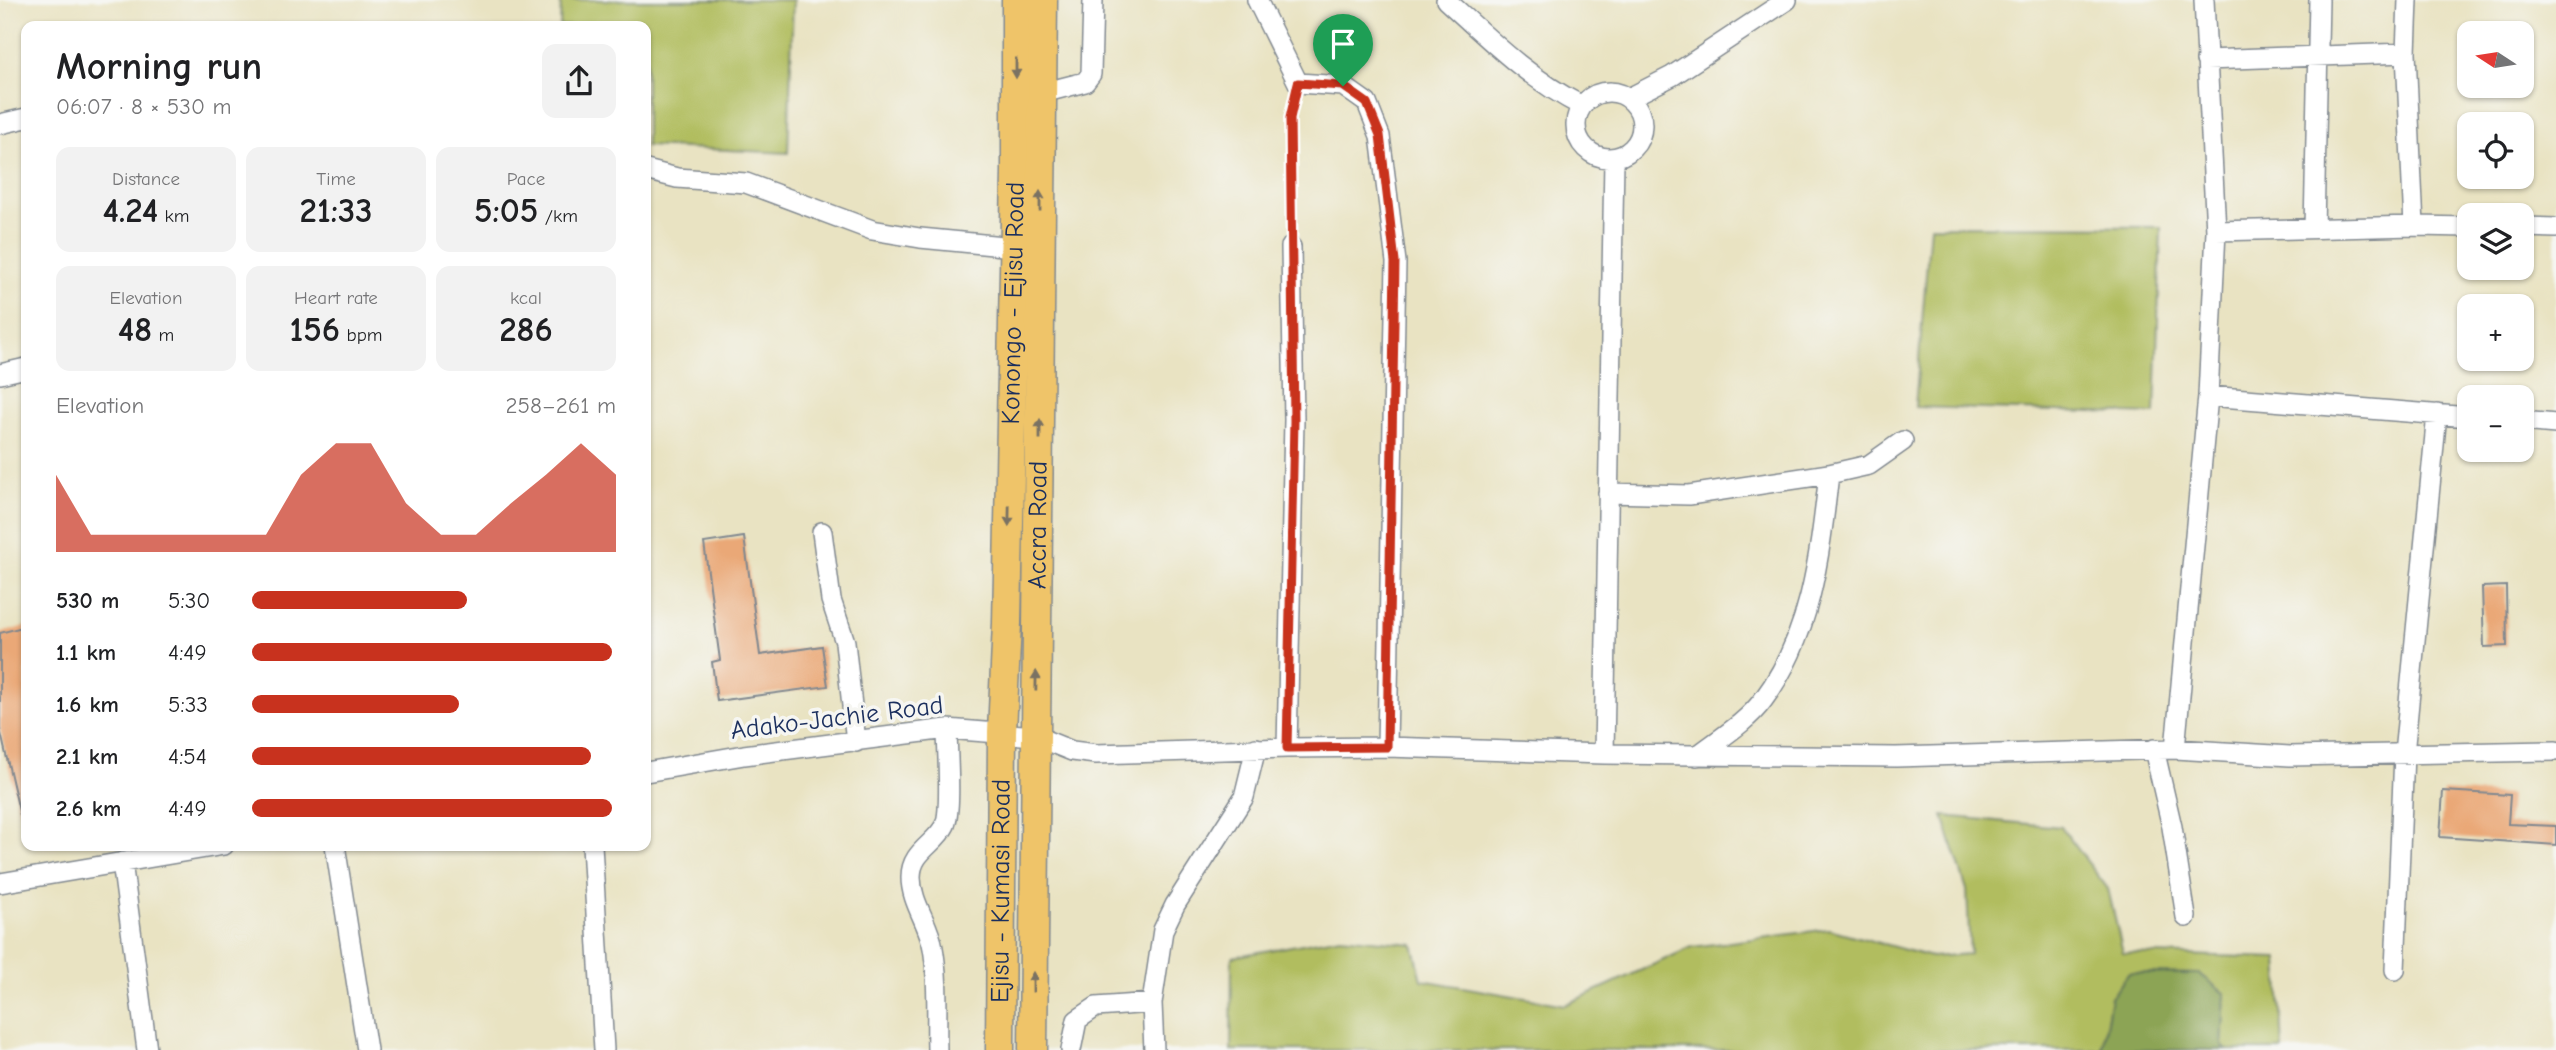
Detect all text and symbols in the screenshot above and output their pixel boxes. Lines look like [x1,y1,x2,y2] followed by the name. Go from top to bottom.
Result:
[1313,14,1373,86] pin
[2457,21,2534,98] north arrow
[2457,21,2534,462] map controls
[1324,25,1362,63] icon: arrive
[542,44,616,118] button: share
[56,45,262,89] text: Morning run
[1010,57,1022,79] one-way arrow
[56,93,232,120] text: 06:07 · 8 × 530 m
[2457,112,2534,189] button: locate
[112,168,180,190] text: Distance
[316,168,356,190] text: Time
[507,168,545,190] text: Pace
[996,181,1031,425] street label: Konongo - Ejisu Road
[103,190,158,231] text: 4.24
[300,190,372,231] text: 21:33
[474,190,538,231] text: 5:05
[1034,190,1046,212] one-way arrow
[2457,203,2534,280] button: layers
[158,205,189,227] text: km
[538,205,578,227] text: /km
[110,287,182,309] text: Elevation
[294,287,378,309] text: Heart rate
[510,287,542,309] text: kcal
[2457,294,2534,371] button: +
[118,309,152,350] text: 48
[290,309,340,350] text: 156
[499,309,553,350] text: 286
[152,324,174,346] text: m
[340,324,382,346] text: bpm
[2457,385,2534,462] button: −
[56,392,144,419] text: Elevation
[506,392,616,419] text: 258–261 m
[1034,418,1046,440] one-way arrow
[1022,461,1054,589] street label: Accra Road
[1003,505,1015,527] one-way arrow
[56,587,119,614] text: 530 m
[168,587,210,614] text: 5:30
[56,639,116,666] text: 1.1 km
[168,639,207,666] text: 4:49
[1030,670,1042,692] one-way arrow
[729,690,945,746] street label: Adako-Jachie Road
[56,691,119,718] text: 1.6 km
[168,691,208,718] text: 5:33
[56,743,118,770] text: 2.1 km
[168,743,207,770] text: 4:54
[985,779,1017,1003] street label: Ejisu - Kumasi Road
[56,795,121,822] text: 2.6 km
[168,795,207,822] text: 4:49
[1027,971,1039,993] one-way arrow

